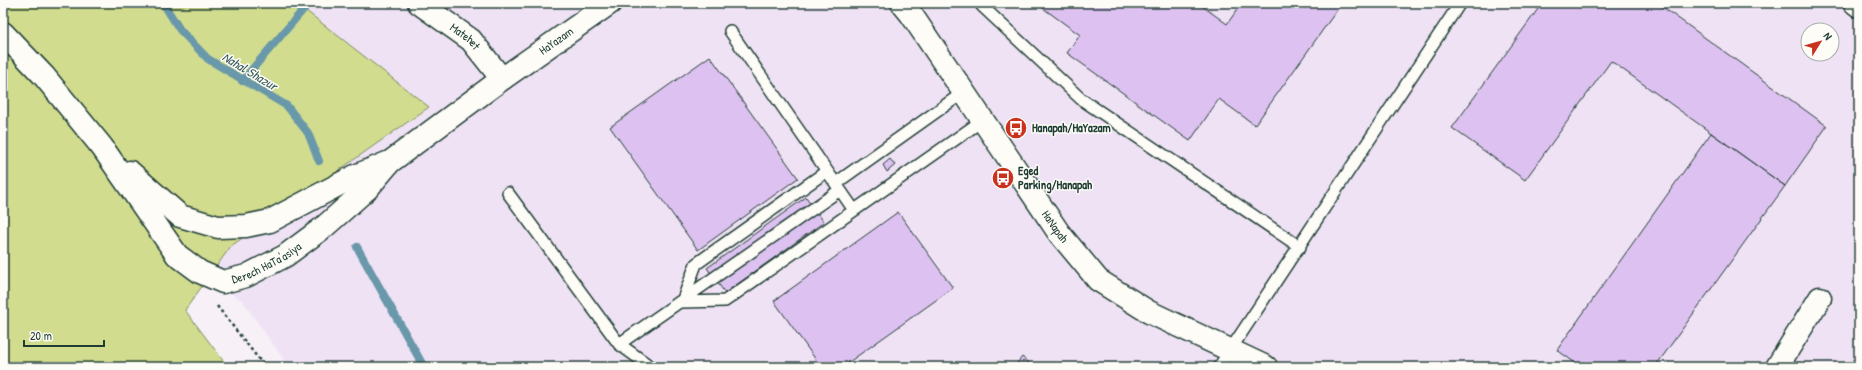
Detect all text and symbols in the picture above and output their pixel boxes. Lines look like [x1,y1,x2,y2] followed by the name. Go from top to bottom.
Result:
[447,19,485,54] street label: Matehet
[535,22,577,58] street label: HaYazam
[1800,22,1840,62] north arrow
[1821,29,1835,43] text: N
[219,47,283,96] water label: Nahal Shazur
[1003,115,1029,141] bus stop icon: Hanapah/HaYazam
[1032,119,1111,137] place label: Hanapah/HaYazam
[1018,162,1093,194] place label: Eged Parking/Hanapah
[990,165,1016,191] bus stop icon: Eged Parking/Hanapah
[1038,207,1073,246] street label: HaNapah
[230,238,305,287] street label: Derech HaTa'asiya
[24,322,104,348] scale bar
[30,327,52,344] text: 20 m

